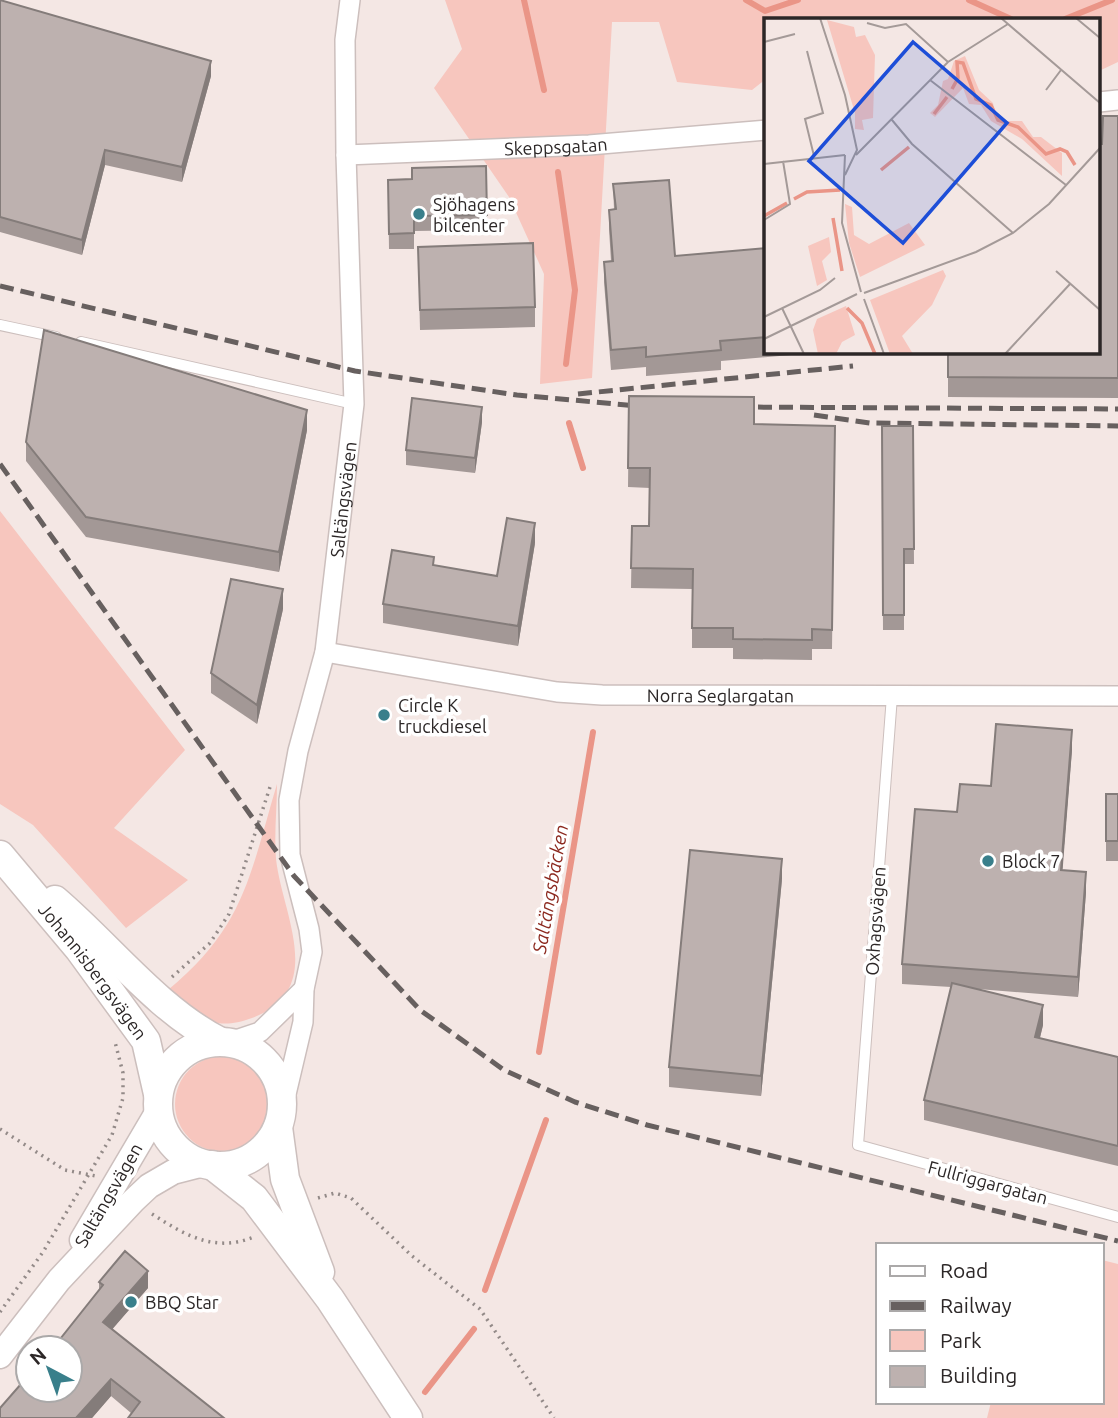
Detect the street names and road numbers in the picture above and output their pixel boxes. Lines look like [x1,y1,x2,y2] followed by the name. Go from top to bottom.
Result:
[504,133,608,158] street label: Skeppsgatan
[326,440,360,559] street label: Saltängsvägen
[647,685,794,705] street label: Norra Seglargatan
[861,866,889,976] street label: Oxhagsvägen
[35,899,151,1043] street label: Johannisbergsvägen
[70,1139,146,1251] street label: Saltängsvägen
[926,1156,1050,1208] street label: Fullriggargatan

